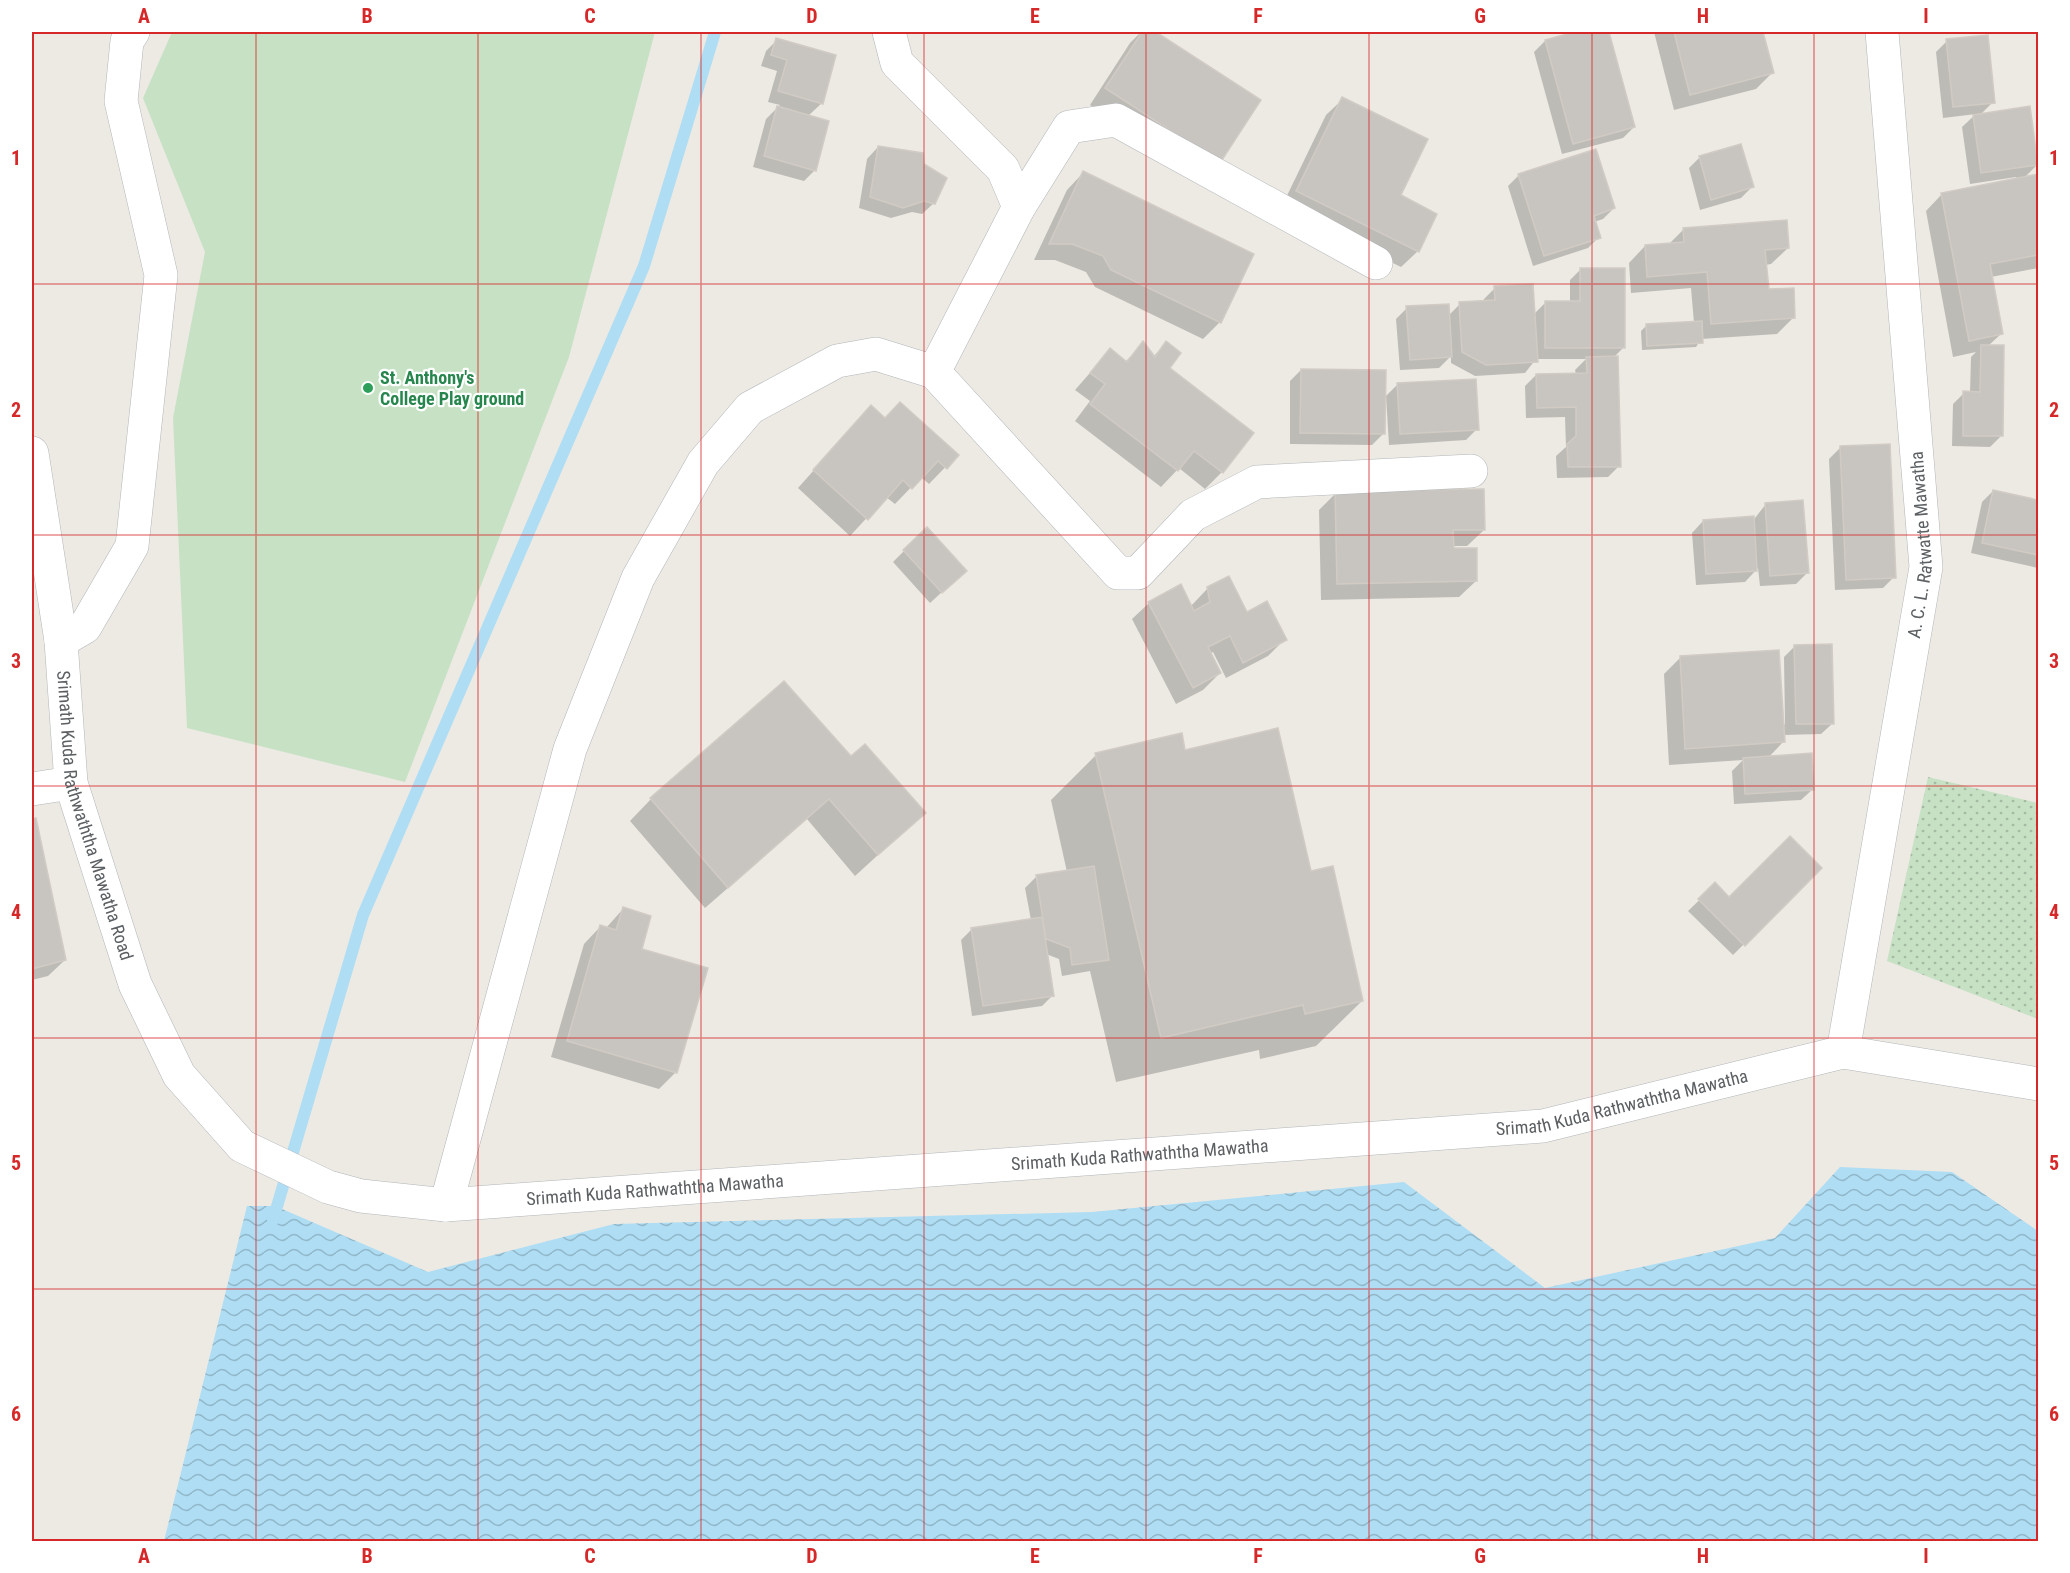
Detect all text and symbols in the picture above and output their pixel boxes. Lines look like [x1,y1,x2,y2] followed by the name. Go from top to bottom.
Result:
[138,4,150,28] text: A
[361,4,373,28] text: B
[584,4,596,28] text: C
[806,4,818,28] text: D
[1030,4,1040,28] text: E
[1253,4,1263,28] text: F
[1474,4,1486,28] text: G
[1697,4,1709,28] text: H
[1923,4,1929,28] text: I
[11,146,21,170] text: 1
[2049,146,2059,170] text: 1
[380,367,524,409] place label: St. Anthony's College Play ground
[361,381,375,395] marker: St. Anthony's College Play ground
[11,398,21,422] text: 2
[2049,398,2059,422] text: 2
[1903,451,1936,640] street label: A. C. L. Ratwatte Mawatha
[11,649,21,673] text: 3
[2049,649,2059,673] text: 3
[53,670,138,963] street label: Srimath Kuda Rathwaththa Mawatha Road
[11,900,21,924] text: 4
[2049,900,2059,924] text: 4
[1495,1065,1750,1139] street label: Srimath Kuda Rathwaththa Mawatha
[1010,1135,1269,1174] street label: Srimath Kuda Rathwaththa Mawatha
[11,1151,21,1175] text: 5
[2049,1151,2059,1175] text: 5
[526,1170,784,1209] street label: Srimath Kuda Rathwaththa Mawatha
[11,1402,21,1426] text: 6
[2049,1402,2059,1426] text: 6
[138,1544,150,1568] text: A
[361,1544,373,1568] text: B
[584,1544,596,1568] text: C
[806,1544,818,1568] text: D
[1030,1544,1040,1568] text: E
[1253,1544,1263,1568] text: F
[1474,1544,1486,1568] text: G
[1697,1544,1709,1568] text: H
[1923,1544,1929,1568] text: I

